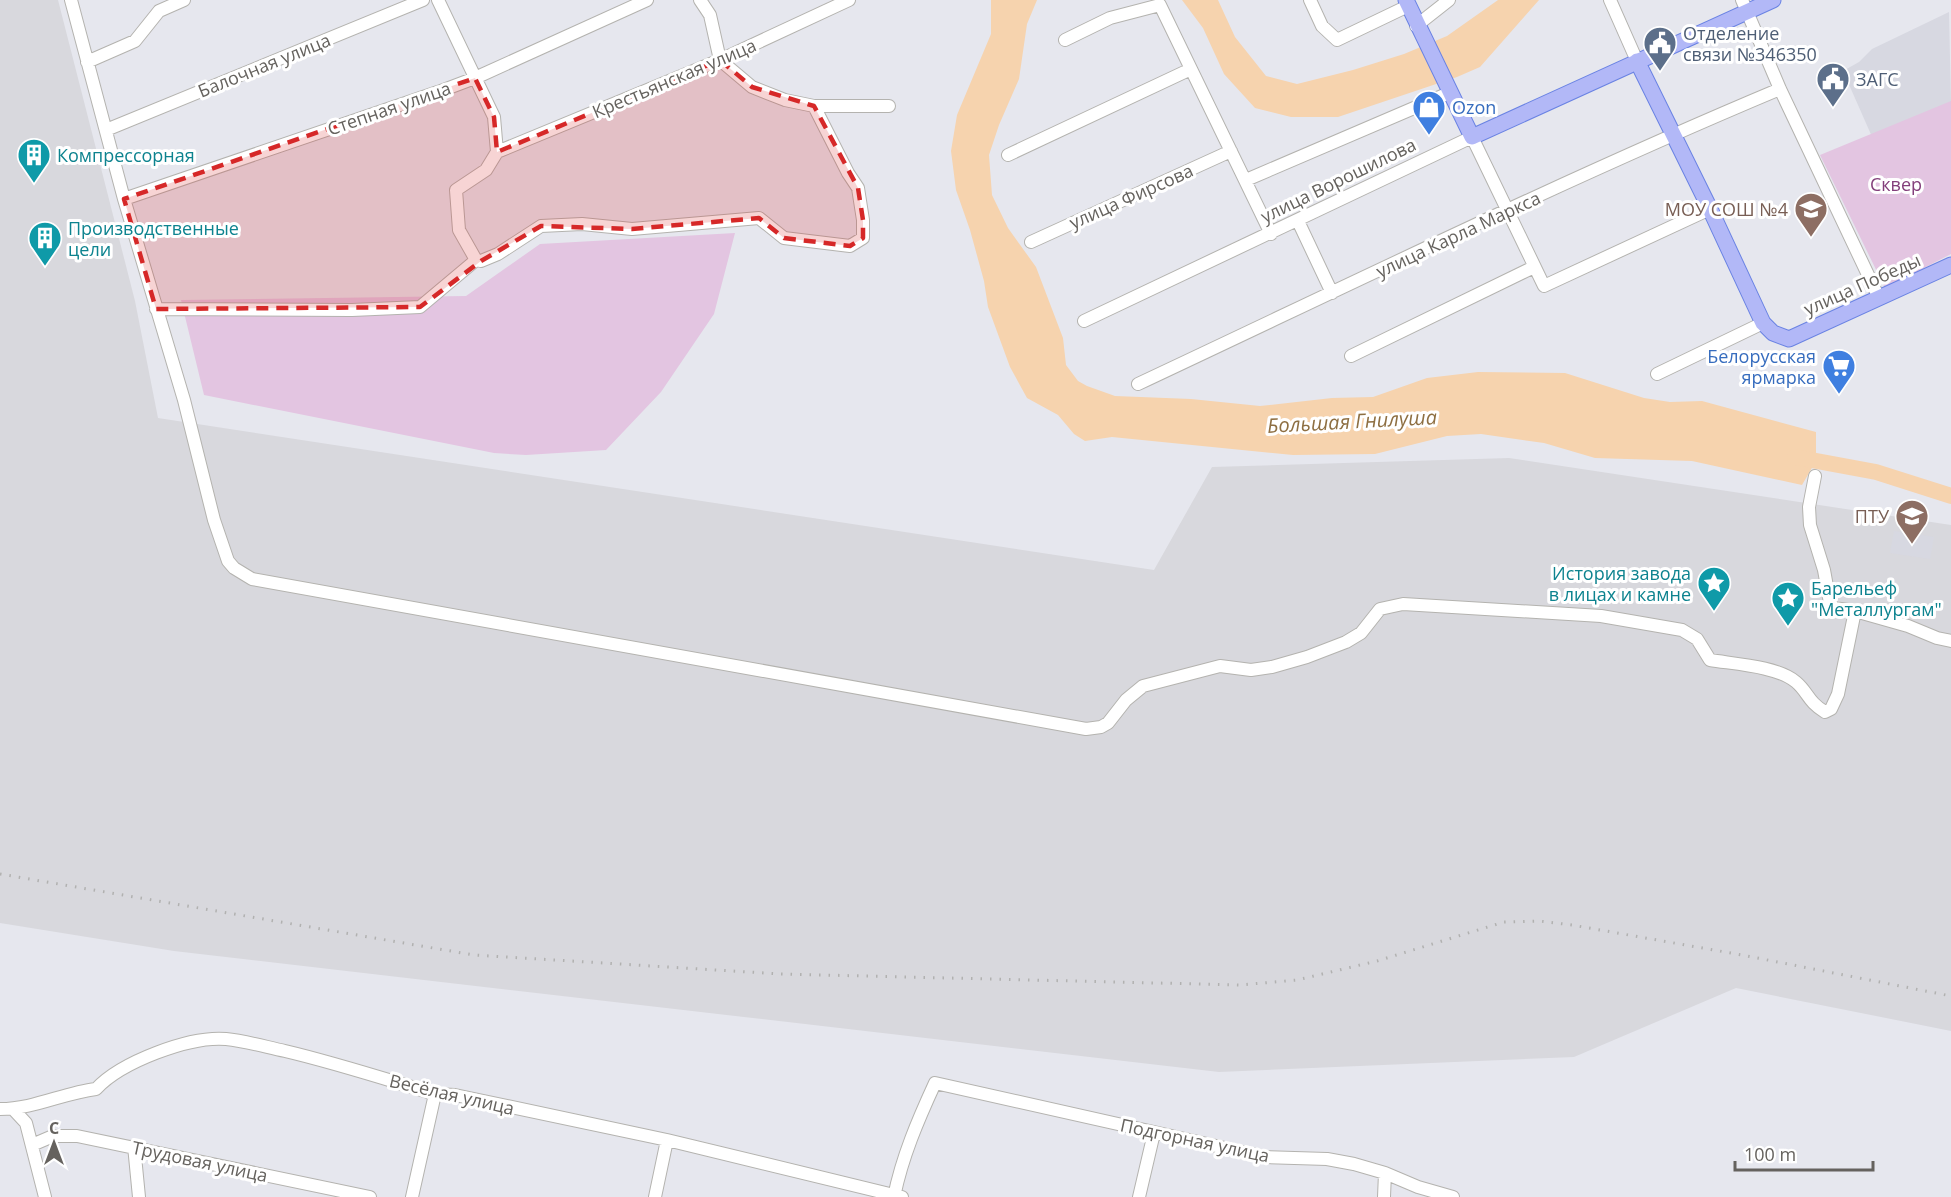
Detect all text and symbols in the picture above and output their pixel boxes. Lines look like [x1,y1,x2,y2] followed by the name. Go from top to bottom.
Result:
[1683,21,1817,66] place label: Отделение связи №346350
[1642,25,1678,72] public building icon: Отделение связи №346350
[194,27,334,103] street label: Балочная улица
[588,33,760,123] street label: Крестьянская улица
[1815,61,1851,108] public building icon: ЗАГС
[1856,67,1899,91] place label: ЗАГС
[324,76,454,140] street label: Степная улица
[1411,89,1447,136] shop icon: Ozon
[1452,95,1496,119] place label: Ozon
[1256,132,1420,228] street label: улица Ворошилова
[16,137,52,184] building icon: Компрессорная
[57,143,195,167] place label: Компрессорная
[1065,158,1197,234] street label: улица Фирсова
[1870,172,1922,196] park label: Сквер
[1372,185,1544,283] street label: улица Карла Маркса
[1793,191,1829,238] school or university icon: МОУ СОШ №4
[1665,197,1788,221] place label: МОУ СОШ №4
[68,216,239,261] place label: Производственные цели
[27,220,63,267] building icon: Производственные цели
[1800,247,1924,321] street label: улица Победы
[1707,344,1816,389] place label: Белорусская ярмарка
[1821,348,1857,395] supermarket icon: Белорусская ярмарка
[1266,403,1438,439] water label: Большая Гнилуша
[1894,498,1930,545] school or university icon: ПТУ
[1855,504,1890,528] place label: ПТУ
[1549,561,1691,606] place label: История завода в лицах и камне
[1696,565,1732,612] place icon: История завода в лицах и камне
[1811,576,1942,621] place label: Барельеф "Металлургам"
[1770,580,1806,627] place icon: Барельеф "Металлургам"
[387,1068,517,1120] street label: Весёлая улица
[1118,1112,1272,1168] street label: Подгорная улица
[24,1113,84,1173] north arrow
[49,1117,59,1139] text: С
[1735,1134,1873,1172] scale bar
[130,1135,270,1187] street label: Трудовая улица
[1744,1142,1796,1166] text: 100 m

